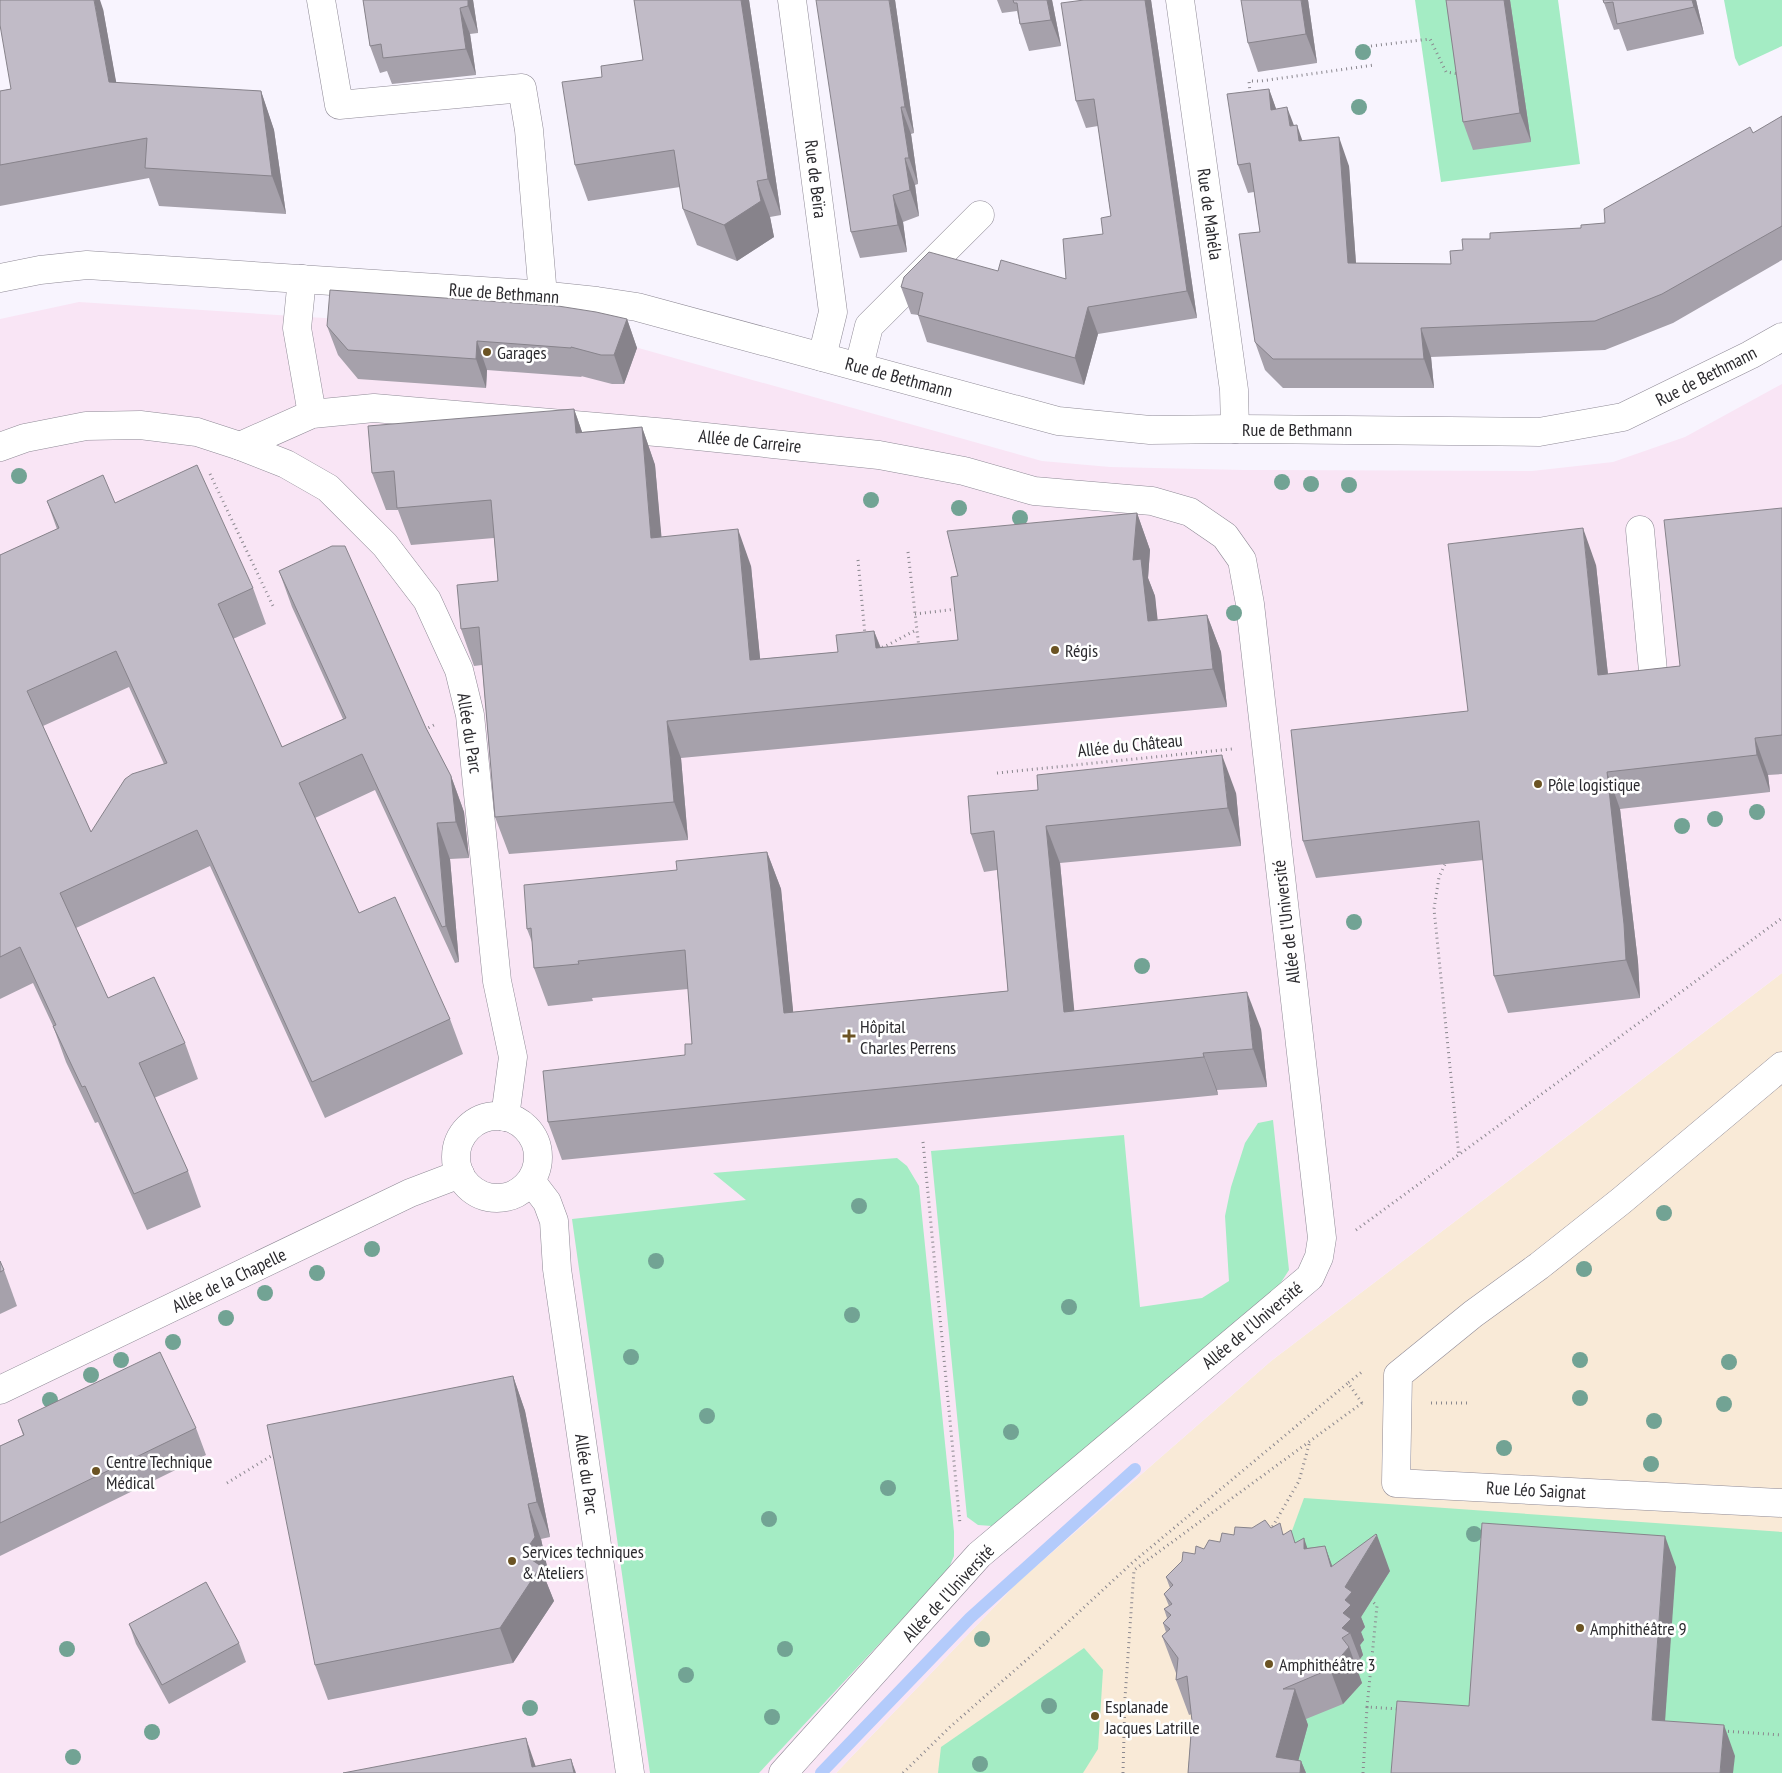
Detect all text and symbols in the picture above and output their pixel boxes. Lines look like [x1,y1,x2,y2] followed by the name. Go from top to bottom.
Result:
[800,139,832,219] street label: Rue de Beïra
[1192,167,1228,261] street label: Rue de Mahéla
[448,278,560,308] street label: Rue de Bethmann
[497,341,546,364] place label: Garages
[1652,341,1760,411] street label: Rue de Bethmann
[481,346,493,358] marker: Garages
[843,352,955,402] street label: Rue de Bethmann
[1242,418,1352,441] street label: Rue de Bethmann
[697,424,803,458] street label: Allée de Carreire
[1065,639,1098,662] place label: Régis
[1049,644,1061,656] marker: Régis
[452,691,488,775] street label: Allée du Parc
[1076,728,1184,762] street label: Allée du Château
[1548,773,1640,796] place label: Pôle logistique
[1532,778,1544,790] marker: Pôle logistique
[1267,859,1305,985] street label: Allée de l'Université
[860,1015,956,1059] place label: Hôpital Charles Perrens
[842,1029,856,1043] marker: Hôpital Charles Perrens
[168,1242,290,1318] street label: Allée de la Chapelle
[1197,1276,1307,1374] street label: Allée de l'Université
[570,1432,604,1516] street label: Allée du Parc
[106,1450,212,1494] place label: Centre Technique Médical
[90,1465,102,1477] marker: Centre Technique Médical
[1486,1476,1587,1504] street label: Rue Léo Saignat
[522,1540,644,1584] place label: Services techniques & Ateliers
[897,1540,999,1646] street label: Allée de l'Université
[506,1555,518,1567] marker: Services techniques & Ateliers
[1590,1617,1687,1640] place label: Amphithéâtre 9
[1574,1622,1586,1634] marker: Amphithéâtre 9
[1279,1653,1376,1676] place label: Amphithéâtre 3
[1263,1658,1275,1670] marker: Amphithéâtre 3
[1104,1695,1200,1739] place label: Esplanade Jacques Latrille
[1089,1710,1101,1722] marker: Esplanade Jacques Latrille

